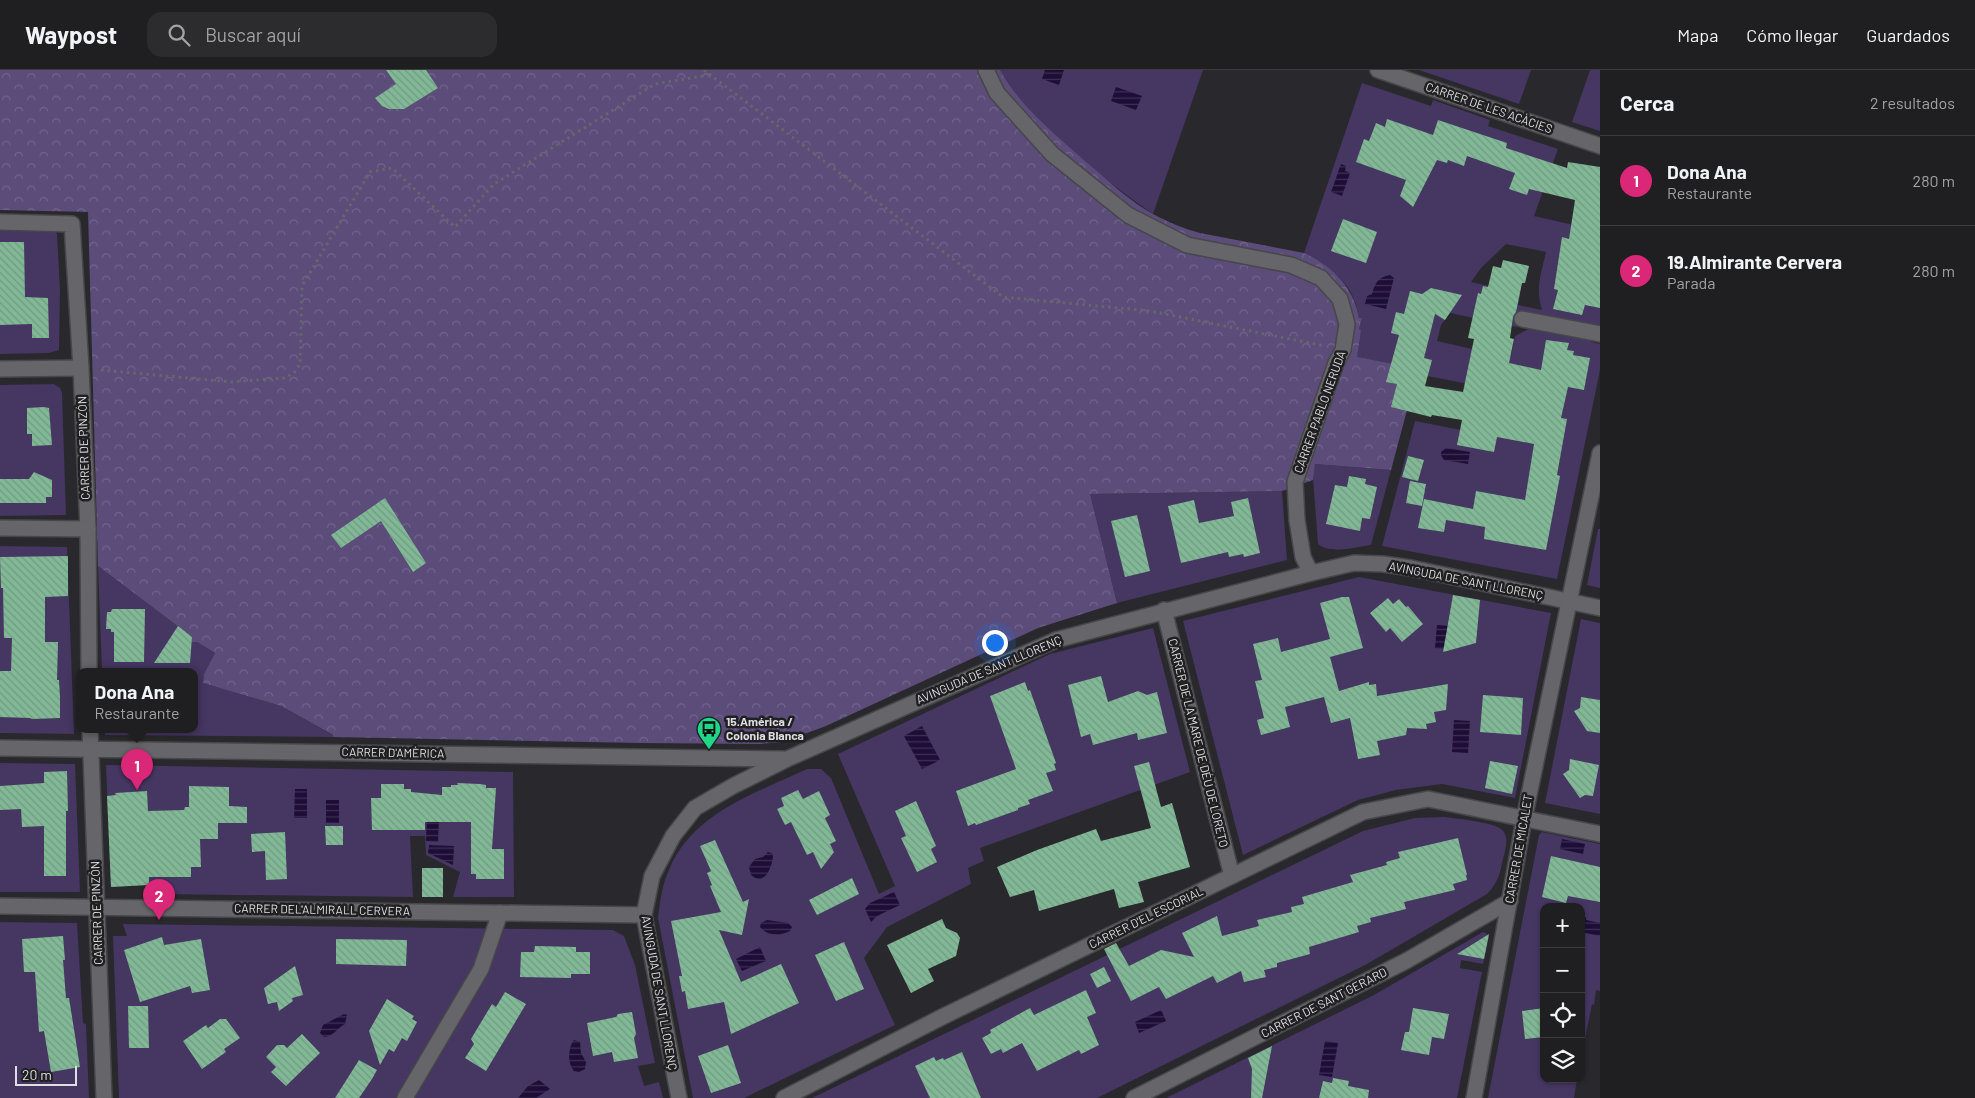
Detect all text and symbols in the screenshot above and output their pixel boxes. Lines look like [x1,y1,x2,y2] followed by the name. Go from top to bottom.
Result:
[147,12,497,57] search box
[25,20,117,49] text: Waypost
[165,21,193,49] icon: search
[205,23,301,46] text: Buscar aquí
[1677,24,1718,46] text: Mapa
[1746,24,1838,46] text: Cómo llegar
[1866,24,1950,46] text: Guardados
[1424,79,1554,135] street label: CARRER DE LES ACÀCIES
[1620,90,1674,115] text: Cerca
[1870,93,1955,112] text: 2 resultados
[1667,160,1747,183] text: Dona Ana
[1633,171,1639,190] text: 1
[1913,171,1955,190] text: 280 m
[1667,183,1752,202] text: Restaurante
[1667,250,1842,273] text: 19.Almirante Cervera
[1632,261,1640,280] text: 2
[1913,261,1955,280] text: 280 m
[1667,273,1715,292] text: Parada
[1290,349,1348,475] street label: CARRER PABLO NERUDA
[74,396,92,500] street label: CARRER DE PINZÓN
[1388,558,1544,602] street label: AVINGUDA DE SANT LLORENÇ
[982,630,1008,656] your location
[914,632,1063,706] street label: AVINGUDA DE SANT LLORENÇ
[1166,637,1232,849] street label: CARRER DE LA MARE DE DÉU DE LORETO
[76,668,198,733] popup
[94,680,174,703] text: Dona Ana
[94,703,180,722] text: Restaurante
[726,714,804,742] place label: 15.América / Colonia Blanca
[696,716,722,750] bus stop icon: 15.América / Colonia Blanca
[342,744,444,760] street label: CARRER D'AMÈRICA
[121,749,153,790] pin: 1
[1502,793,1535,904] street label: CARRER DE MICALET
[87,861,105,965] street label: CARRER DE PINZÓN
[143,879,175,920] pin: 2
[1086,883,1205,951] street label: CARRER D'EL ESCORIAL
[234,900,410,918] street label: CARRER DEL'ALMIRALL CERVERA
[1540,903,1585,1083] map controls
[1540,903,1585,948] button: +
[639,914,680,1071] street label: AVINGUDA DE SANT LLORENÇ
[1540,948,1585,993] button: −
[1258,964,1389,1040] street label: CARRER DE SANT GERARD
[1540,993,1585,1038] button: locate
[1540,1038,1585,1083] button: layers
[15,1063,78,1086] scale bar
[22,1066,52,1083] text: 20 m

